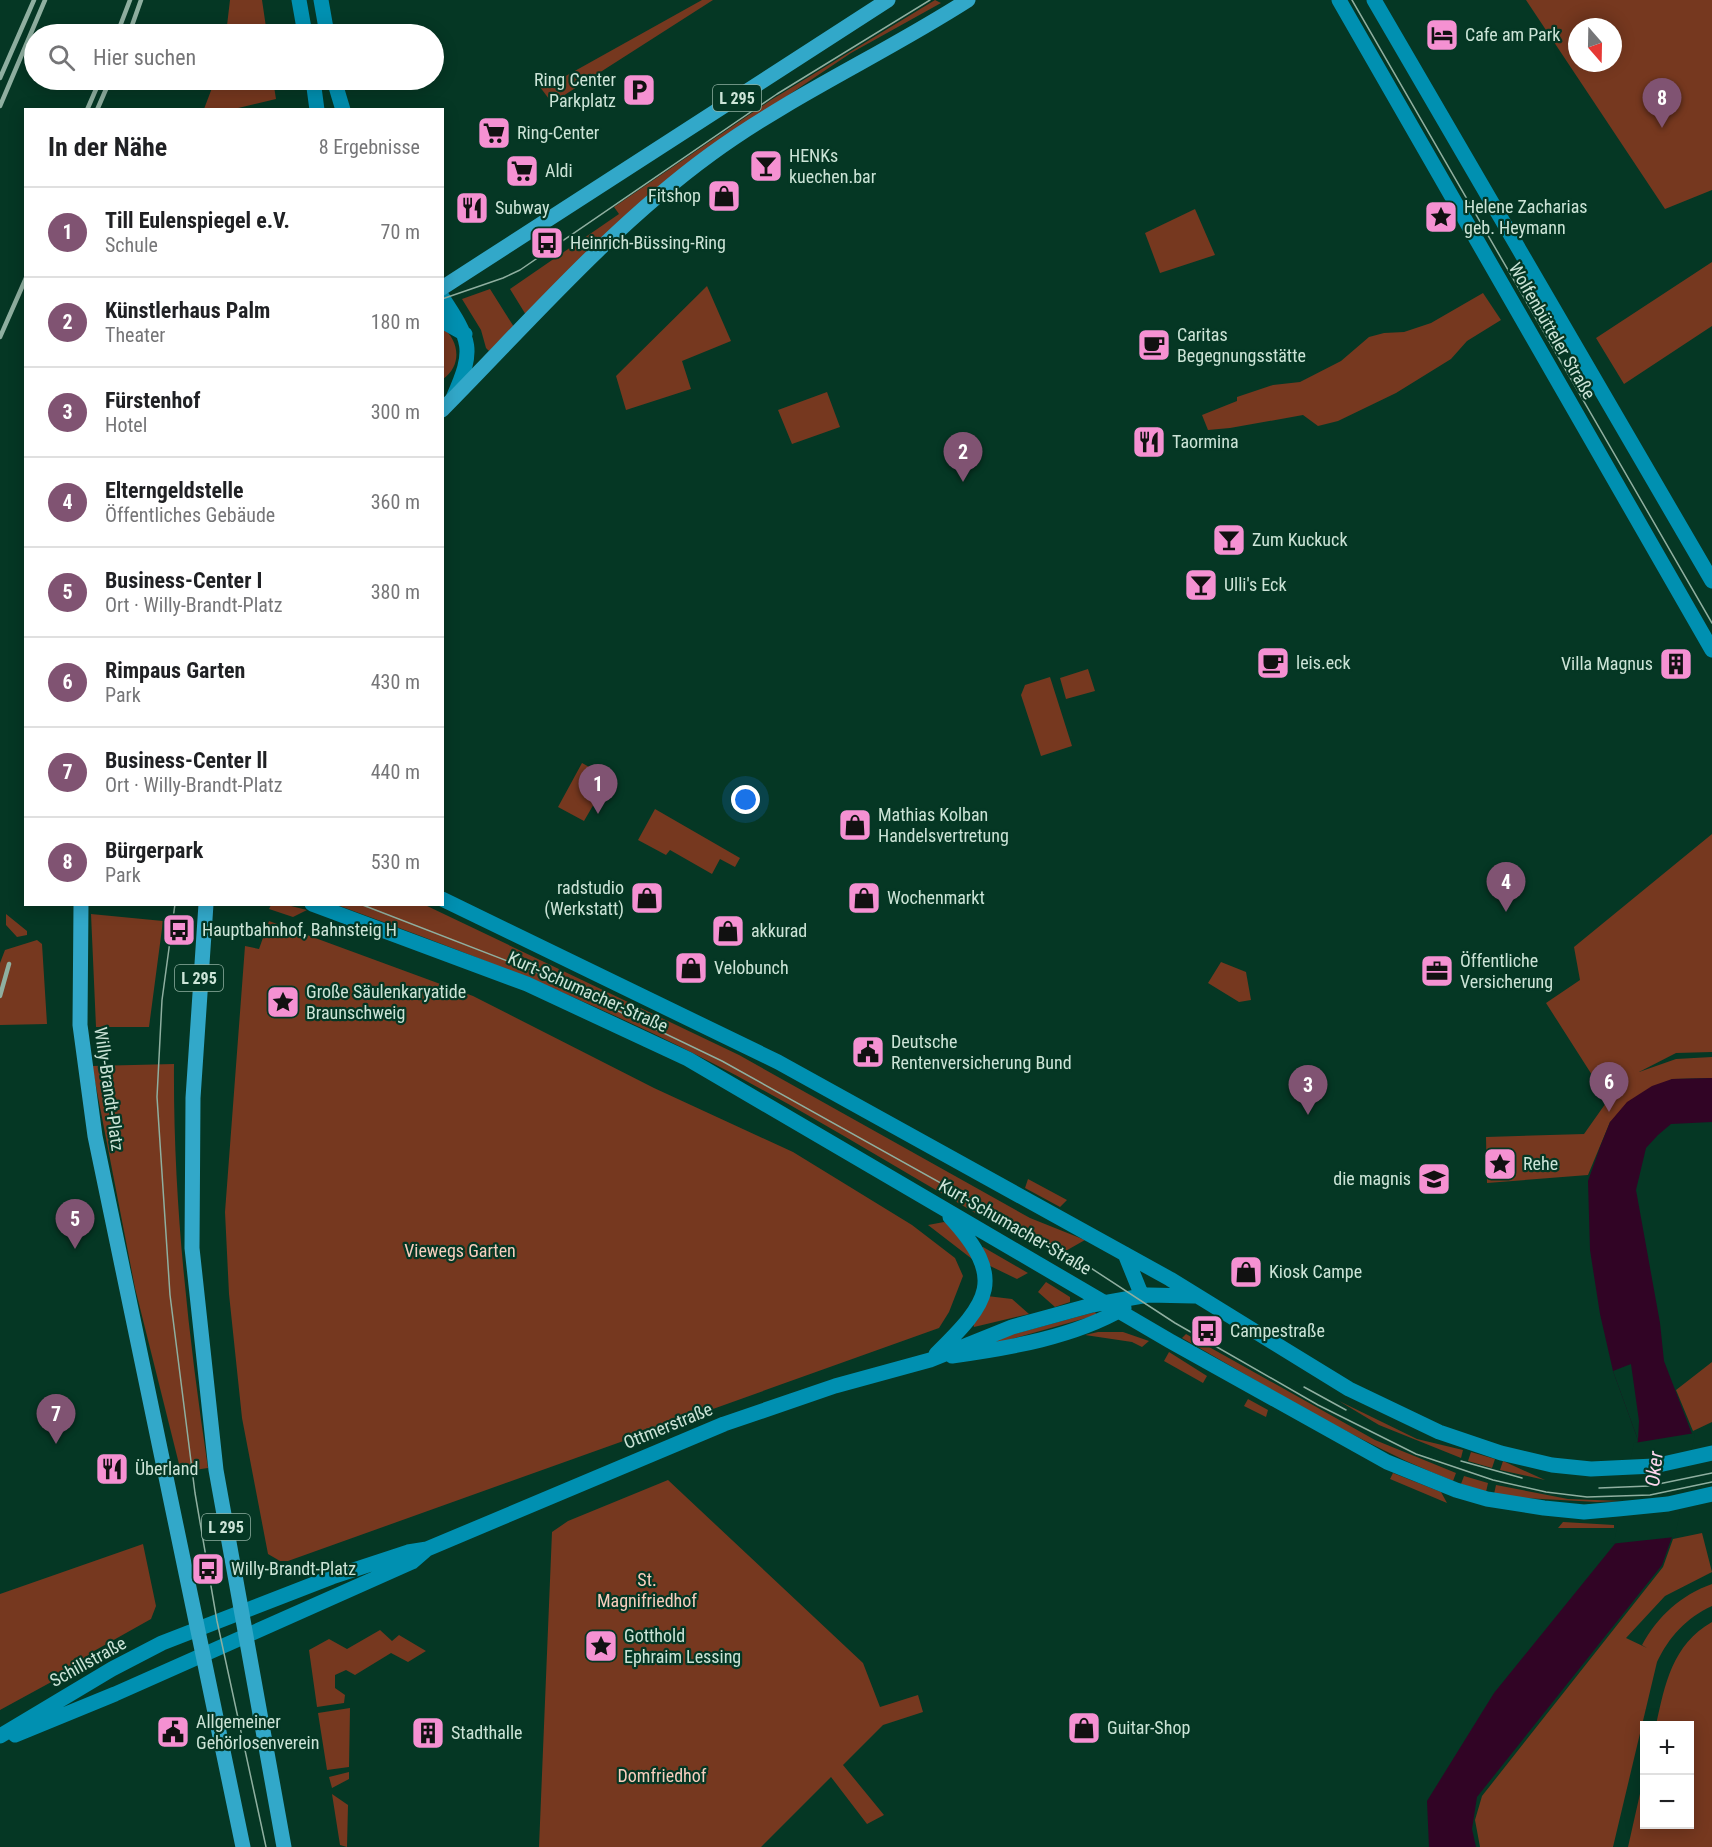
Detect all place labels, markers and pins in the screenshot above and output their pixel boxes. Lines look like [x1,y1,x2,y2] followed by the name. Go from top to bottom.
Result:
[1424,17,1460,53] hotel icon: Cafe am Park
[1465,24,1560,45] place label: Cafe am Park
[534,69,617,111] place label: Ring Center Parkplatz
[621,72,657,108] parking icon: Ring Center Parkplatz
[1642,78,1682,128] pin: 8
[476,115,512,151] supermarket icon: Ring-Center
[517,122,600,143] place label: Ring-Center
[789,145,877,187] place label: HENKs kuechen.bar
[748,148,784,184] bar icon: HENKs kuechen.bar
[504,153,540,189] supermarket icon: Aldi
[545,160,573,181] place label: Aldi
[706,178,742,214] shop icon: Fitshop
[648,185,701,206] place label: Fitshop
[454,190,490,226] restaurant icon: Subway
[1464,196,1588,238] place label: Helene Zacharias geb. Heymann
[495,197,550,218] place label: Subway
[1423,199,1459,235] place icon: Helene Zacharias geb. Heymann
[529,225,565,261] bus stop icon: Heinrich-Büssing-Ring
[570,232,726,253] place label: Heinrich-Büssing-Ring
[1177,324,1306,366] place label: Caritas Begegnungsstätte
[1136,327,1172,363] cafe icon: Caritas Begegnungsstätte
[1131,424,1167,460] restaurant icon: Taormina
[1172,431,1239,452] place label: Taormina
[944,432,982,482] pin: 2
[1211,522,1247,558] bar icon: Zum Kuckuck
[1252,529,1348,550] place label: Zum Kuckuck
[1183,567,1219,603] bar icon: Ulli's Eck
[1224,574,1287,595] place label: Ulli's Eck
[1255,645,1291,681] cafe icon: leis.eck
[1658,646,1694,682] building icon: Villa Magnus
[1296,652,1351,673] place label: leis.eck
[1561,653,1653,674] place label: Villa Magnus
[578,764,618,814] pin: 1
[878,804,1009,846] place label: Mathias Kolban Handelsvertretung
[837,807,873,843] shop icon: Mathias Kolban Handelsvertretung
[1486,862,1526,912] pin: 4
[544,877,624,920] place label: radstudio (Werkstatt)
[629,880,665,916] shop icon: radstudio (Werkstatt)
[846,880,882,916] shop icon: Wochenmarkt
[887,887,985,908] place label: Wochenmarkt
[161,912,197,948] bus stop icon: Hauptbahnhof, Bahnsteig H
[710,913,746,949] shop icon: akkurad
[202,919,397,940] place label: Hauptbahnhof, Bahnsteig H
[751,920,807,941] place label: akkurad
[673,950,709,986] shop icon: Velobunch
[1460,950,1553,992] place label: Öffentliche Versicherung
[1419,953,1455,989] office icon: Öffentliche Versicherung
[714,957,789,978] place label: Velobunch
[306,981,466,1023] place label: Große Säulenkaryatide Braunschweig
[265,984,301,1020] place icon: Große Säulenkaryatide Braunschweig
[891,1031,1072,1073] place label: Deutsche Rentenversicherung Bund
[850,1034,886,1070] public building icon: Deutsche Rentenversicherung Bund
[1590,1062,1628,1112] pin: 6
[1288,1066,1328,1115] pin: 3
[1482,1146,1518,1182] place icon: Rehe
[1523,1153,1558,1174] place label: Rehe
[1416,1161,1452,1197] school or university icon: die magnis
[1333,1168,1411,1189] place label: die magnis
[56,1200,94,1249] pin: 5
[1228,1254,1264,1290] shop icon: Kiosk Campe
[1269,1261,1362,1282] place label: Kiosk Campe
[1189,1313,1225,1349] bus stop icon: Campestraße
[1230,1320,1325,1341] place label: Campestraße
[36,1394,76,1444] pin: 7
[94,1451,130,1487] restaurant icon: Überland
[135,1458,198,1479] place label: Überland
[190,1551,226,1587] bus stop icon: Willy-Brandt-Platz
[231,1558,356,1579] place label: Willy-Brandt-Platz
[624,1625,741,1667] place label: Gotthold Ephraim Lessing
[583,1628,619,1664] place icon: Gotthold Ephraim Lessing
[1066,1710,1102,1746] shop icon: Guitar-Shop
[196,1711,319,1753] place label: Allgemeiner Gehörlosenverein
[155,1714,191,1750] public building icon: Allgemeiner Gehörlosenverein
[410,1715,446,1751] building icon: Stadthalle
[1107,1717,1190,1738] place label: Guitar-Shop
[451,1722,523,1743] place label: Stadthalle

